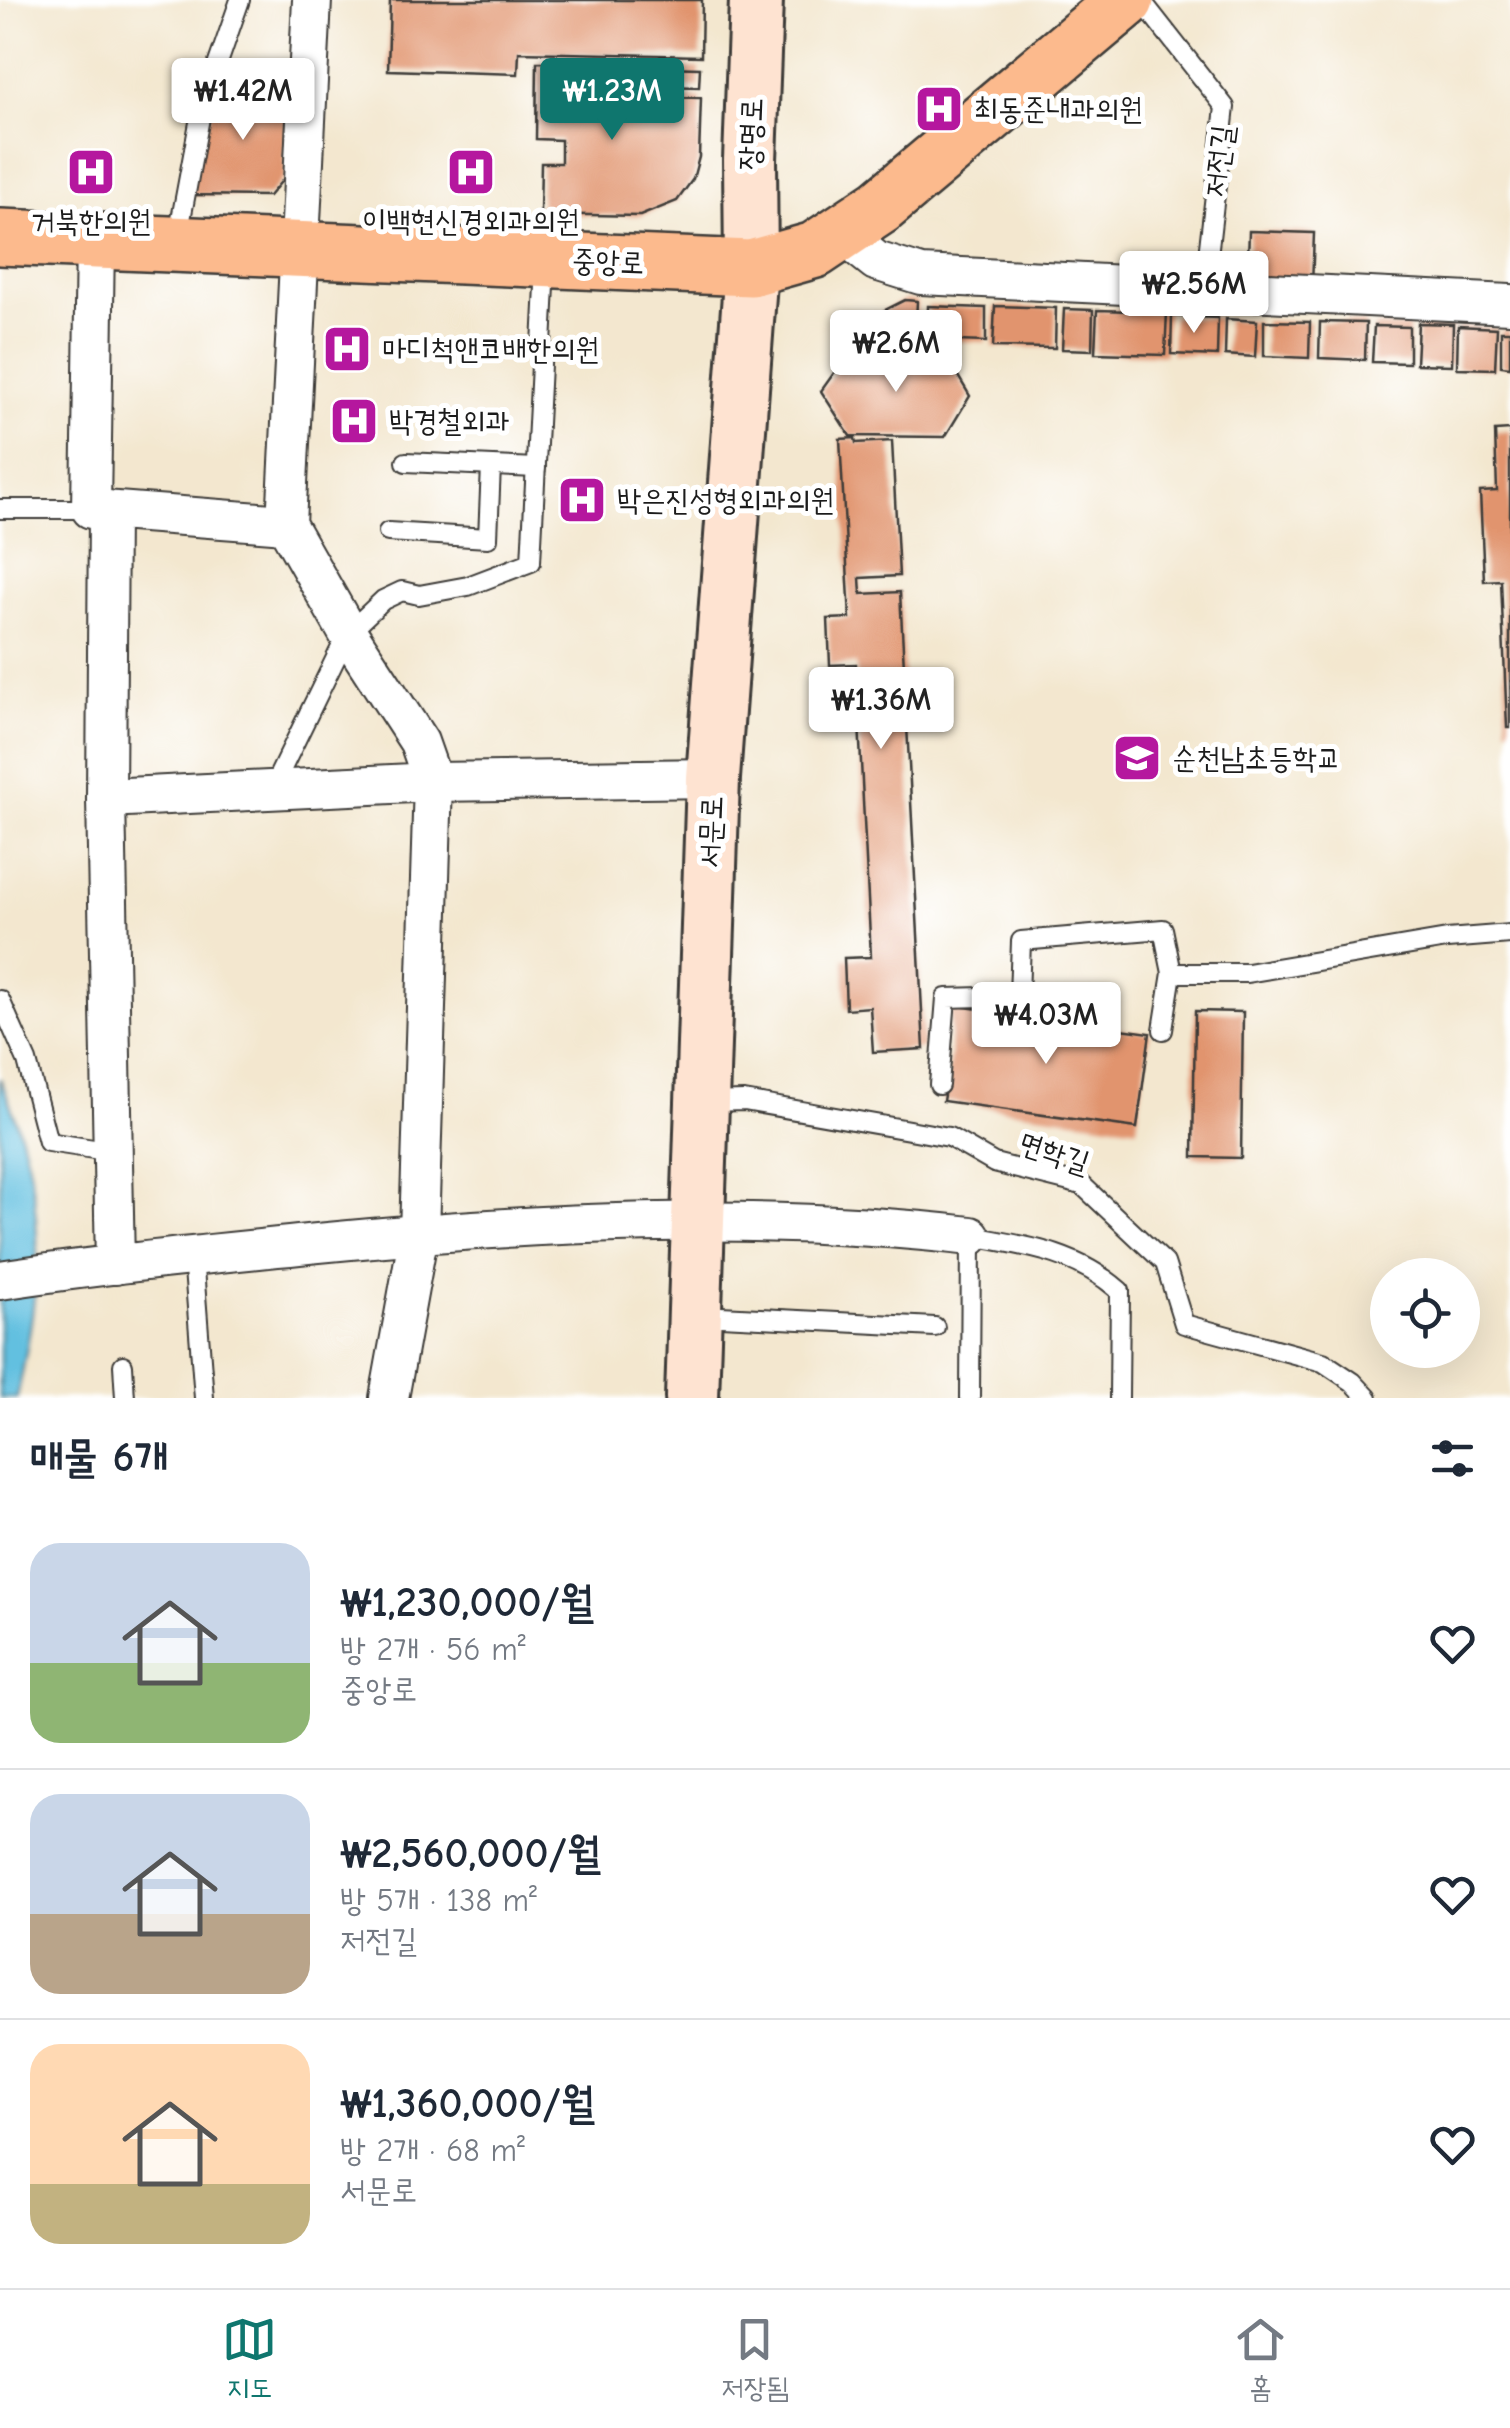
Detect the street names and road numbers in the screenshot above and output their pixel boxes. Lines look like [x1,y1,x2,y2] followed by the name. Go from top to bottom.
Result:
[732,97,770,171] street label: 장명로
[1197,123,1241,199] street label: 저전길
[571,243,645,281] street label: 중앙로
[692,795,730,869] street label: 서문로
[1014,1125,1094,1181] street label: 면학길

